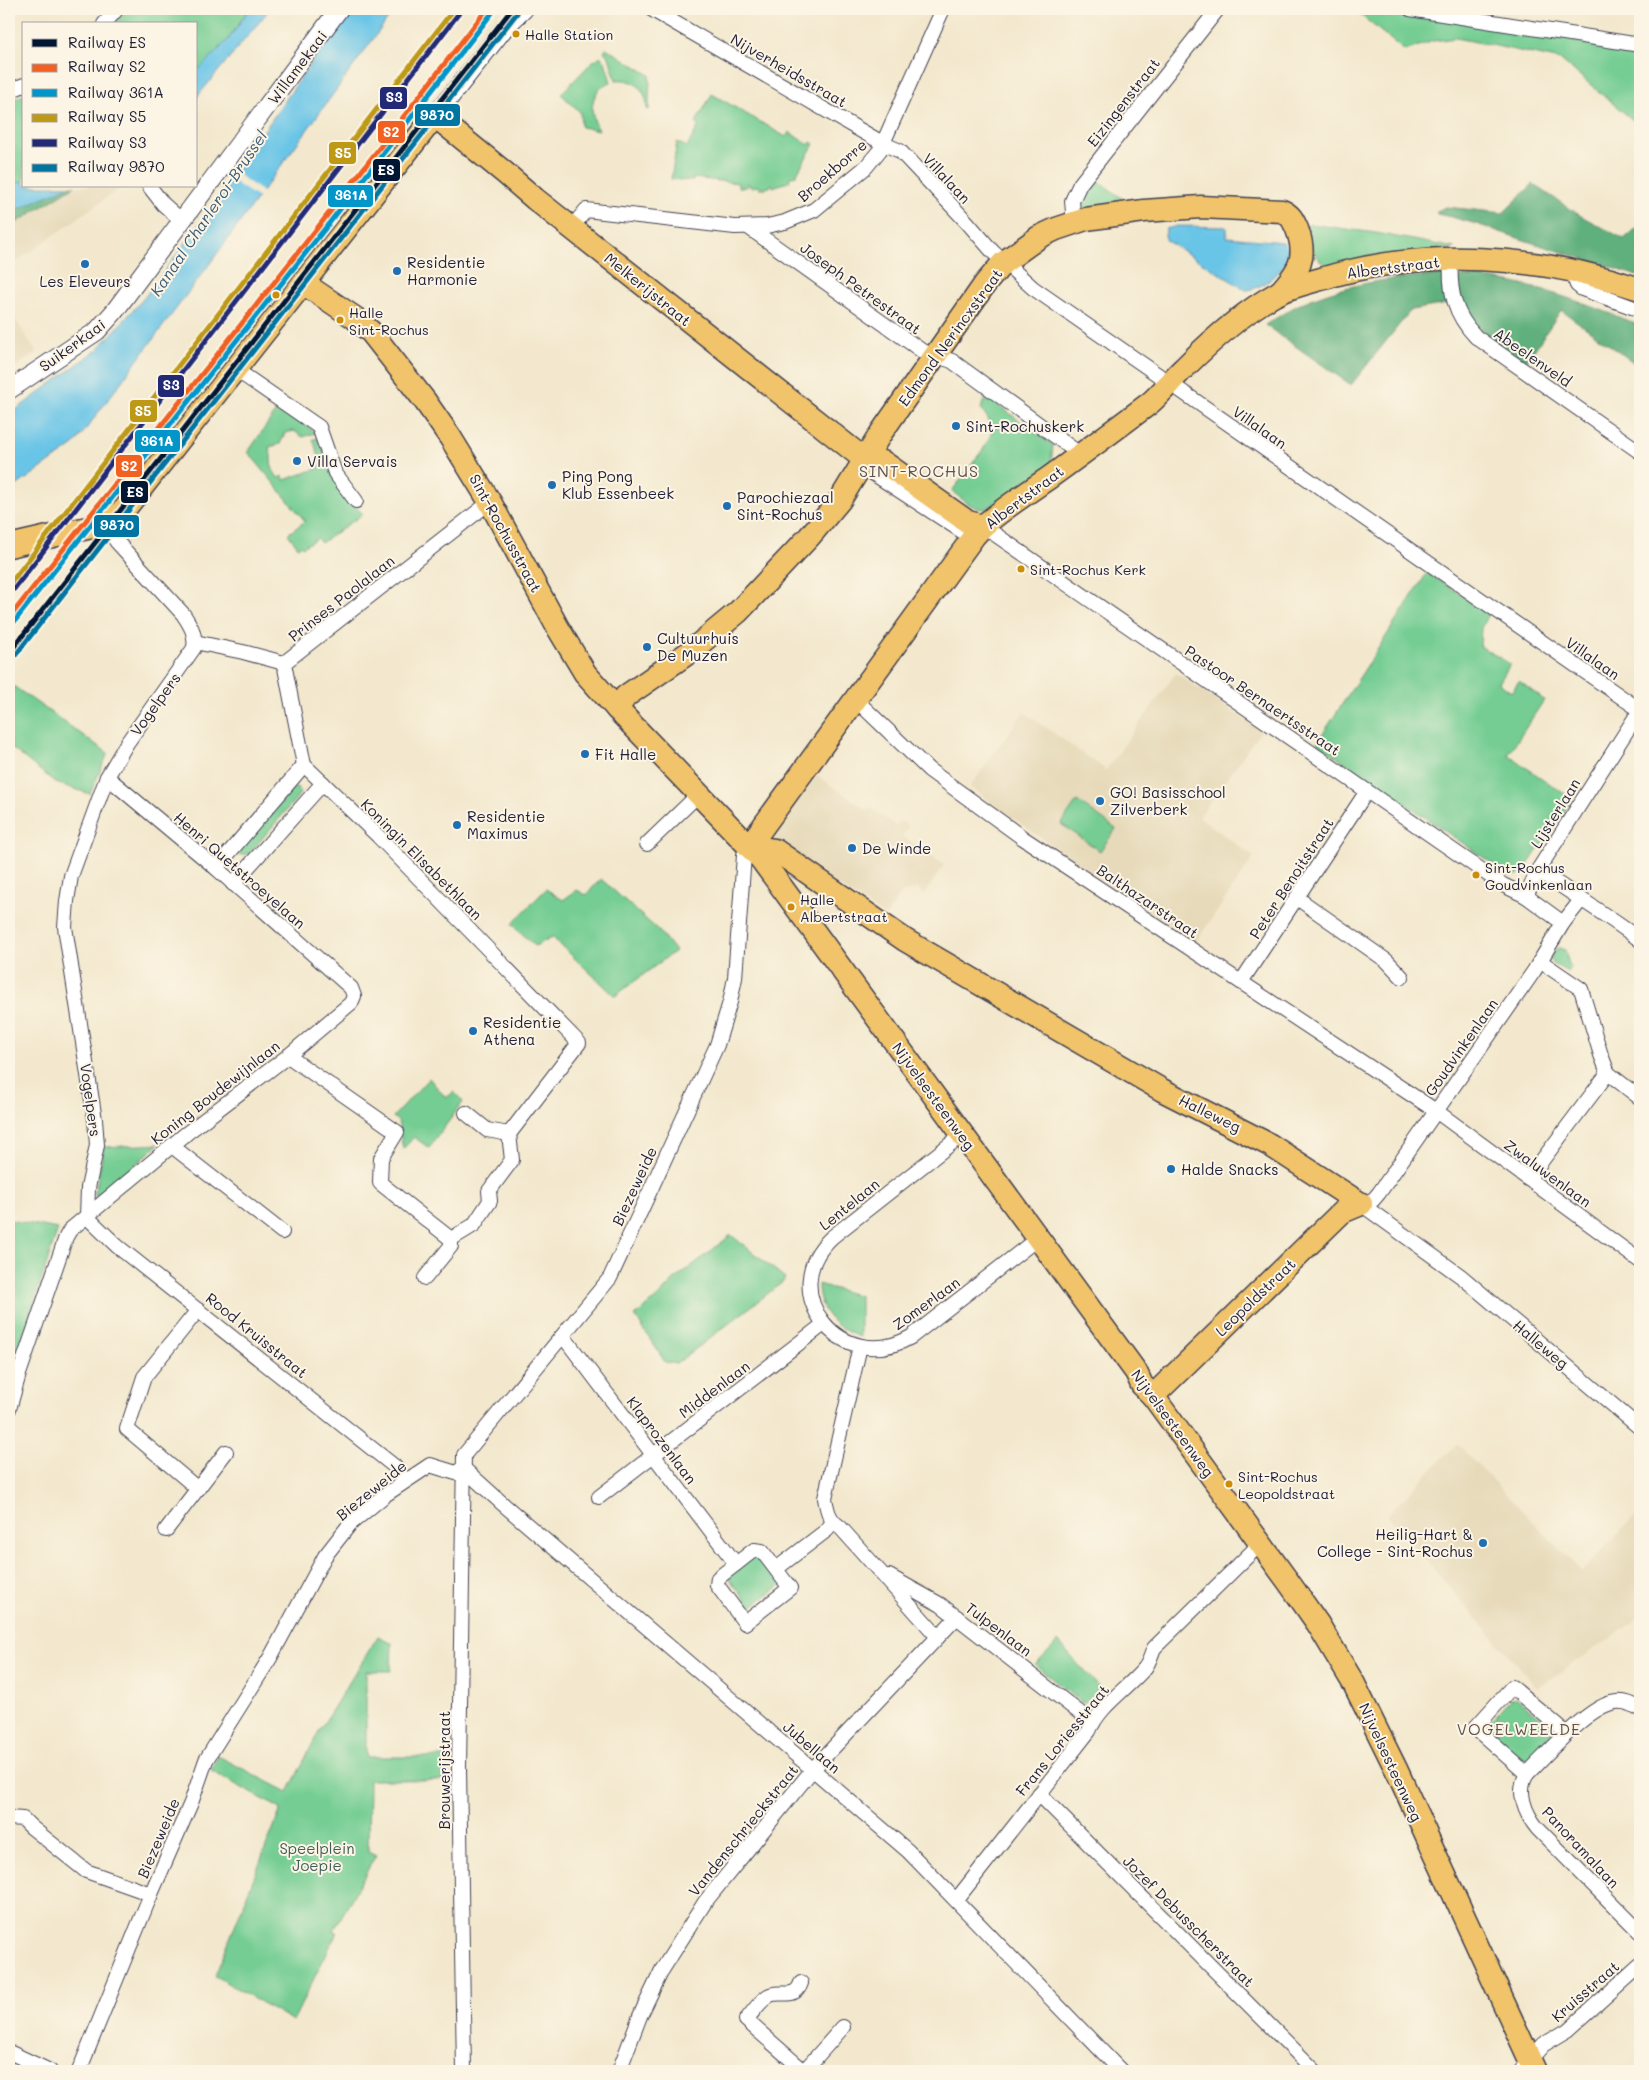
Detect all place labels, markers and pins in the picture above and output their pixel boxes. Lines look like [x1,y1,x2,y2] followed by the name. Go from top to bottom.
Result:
[525,25,613,44] place label: Halle Station
[511,29,521,39] marker: Halle Station
[407,252,485,289] place label: Residentie Harmonie
[79,258,91,270] marker: Les Eleveurs
[391,265,403,277] marker: Residentie Harmonie
[39,271,131,291] place label: Les Eleveurs
[271,290,281,300] unlabelled marker
[349,303,429,339] place label: Halle Sint-Rochus
[335,315,345,325] marker: Halle Sint-Rochus
[966,416,1084,436] place label: Sint-Rochuskerk
[950,420,962,432] marker: Sint-Rochuskerk
[307,451,397,471] place label: Villa Servais
[291,455,303,467] marker: Villa Servais
[562,466,674,503] place label: Ping Pong Klub Essenbeek
[546,479,558,491] marker: Ping Pong Klub Essenbeek
[737,487,834,524] place label: Parochiezaal Sint-Rochus
[721,500,733,512] marker: Parochiezaal Sint-Rochus
[1030,560,1146,579] place label: Sint-Rochus Kerk
[1016,564,1026,574] marker: Sint-Rochus Kerk
[657,628,739,665] place label: Cultuurhuis De Muzen
[641,641,653,653] marker: Cultuurhuis De Muzen
[595,744,656,764] place label: Fit Halle
[579,748,591,760] marker: Fit Halle
[1110,782,1226,819] place label: GO! Basisschool Zilverberk
[1094,795,1106,807] marker: GO! Basisschool Zilverberk
[467,806,545,843] place label: Residentie Maximus
[451,819,463,831] marker: Residentie Maximus
[862,838,931,858] place label: De Winde
[846,842,858,854] marker: De Winde
[1485,858,1592,894] place label: Sint-Rochus Goudvinkenlaan
[1471,870,1481,880] marker: Sint-Rochus Goudvinkenlaan
[800,890,888,926] place label: Halle Albertstraat
[786,902,796,912] marker: Halle Albertstraat
[483,1012,561,1049] place label: Residentie Athena
[467,1025,479,1037] marker: Residentie Athena
[1181,1159,1279,1179] place label: Halde Snacks
[1165,1163,1177,1175] marker: Halde Snacks
[1238,1467,1335,1503] place label: Sint-Rochus Leopoldstraat
[1224,1479,1234,1489] marker: Sint-Rochus Leopoldstraat
[1317,1524,1473,1561] place label: Heilig-Hart & College - Sint-Rochus
[1477,1537,1489,1549] marker: Heilig-Hart & College - Sint-Rochus

